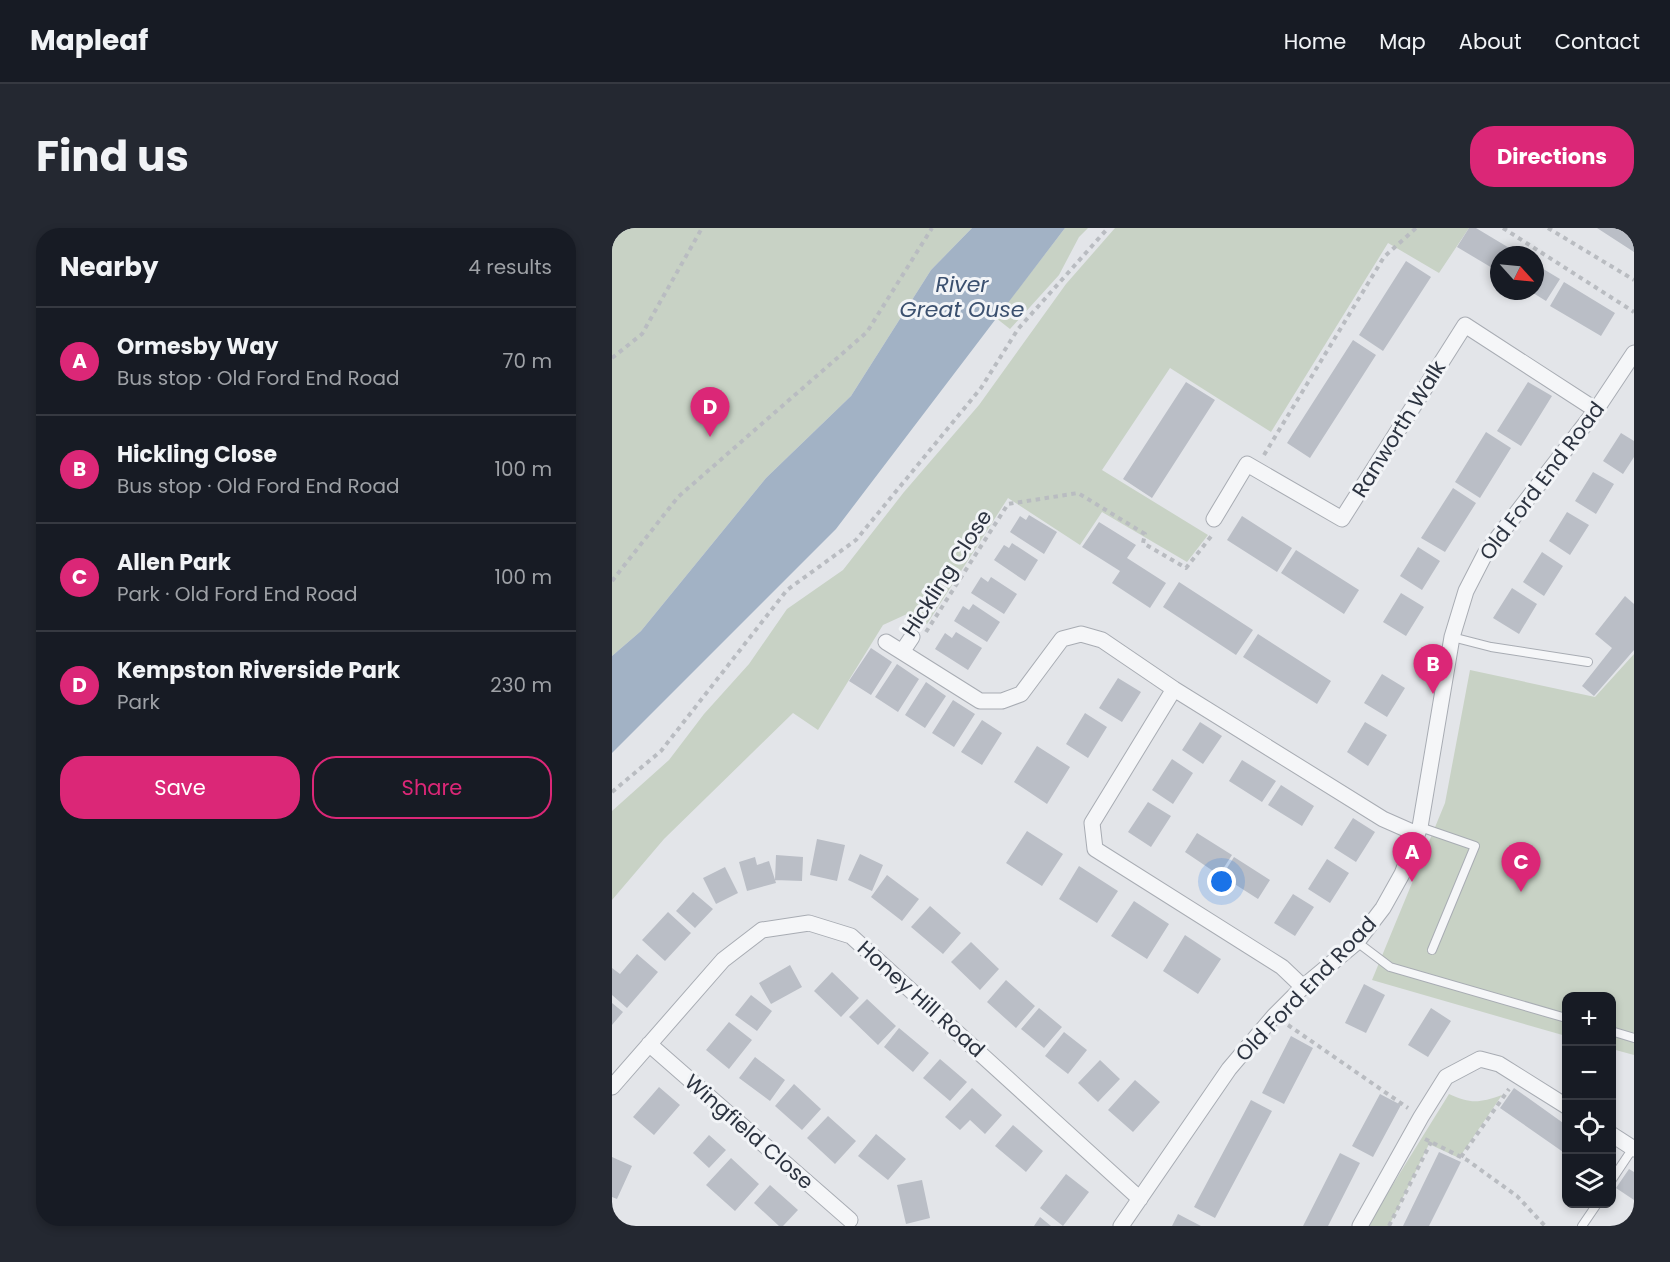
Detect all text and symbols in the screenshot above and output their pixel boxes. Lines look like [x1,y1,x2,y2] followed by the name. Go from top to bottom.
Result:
[30,21,148,60] text: Mapleaf
[1284,27,1346,56] text: Home
[1379,27,1426,56] text: Map
[1459,27,1522,56] text: About
[1555,27,1640,56] text: Contact
[1470,126,1634,187] button: Directions
[36,127,189,186] text: Find us
[1490,246,1544,300] north arrow
[60,249,158,285] text: Nearby
[468,253,552,281] text: 4 results
[900,269,1024,325] water label: River Great Ouse
[117,331,278,362] text: Ormesby Way
[72,347,87,375] text: A
[503,347,552,375] text: 70 m
[1345,355,1452,503] street label: Ranworth Walk
[117,364,399,392] text: Bus stop · Old Ford End Road
[690,388,730,437] pin: D
[1472,395,1611,566] street label: Old Ford End Road
[117,439,277,470] text: Hickling Close
[73,455,86,483] text: B
[495,455,552,483] text: 100 m
[117,472,399,500] text: Bus stop · Old Ford End Road
[895,504,998,642] street label: Hickling Close
[117,547,231,578] text: Allen Park
[72,563,87,591] text: C
[495,563,552,591] text: 100 m
[117,580,357,608] text: Park · Old Ford End Road
[1414,644,1452,694] pin: B
[117,655,400,686] text: Kempston Riverside Park
[72,671,87,699] text: D
[490,671,552,699] text: 230 m
[117,688,160,716] text: Park
[60,756,300,819] button: Save
[312,756,552,819] button: Share
[1392,832,1432,882] pin: A
[1502,842,1540,892] pin: C
[1207,867,1236,896] your location
[1229,910,1383,1068] street label: Old Ford End Road
[851,934,991,1064] street label: Honey Hill Road
[1562,992,1616,1208] map controls
[1562,992,1616,1046] button: +
[1562,1046,1616,1100] button: −
[679,1067,820,1196] street label: Wingfield Close
[1562,1100,1616,1154] button: locate
[1562,1154,1616,1208] button: layers

